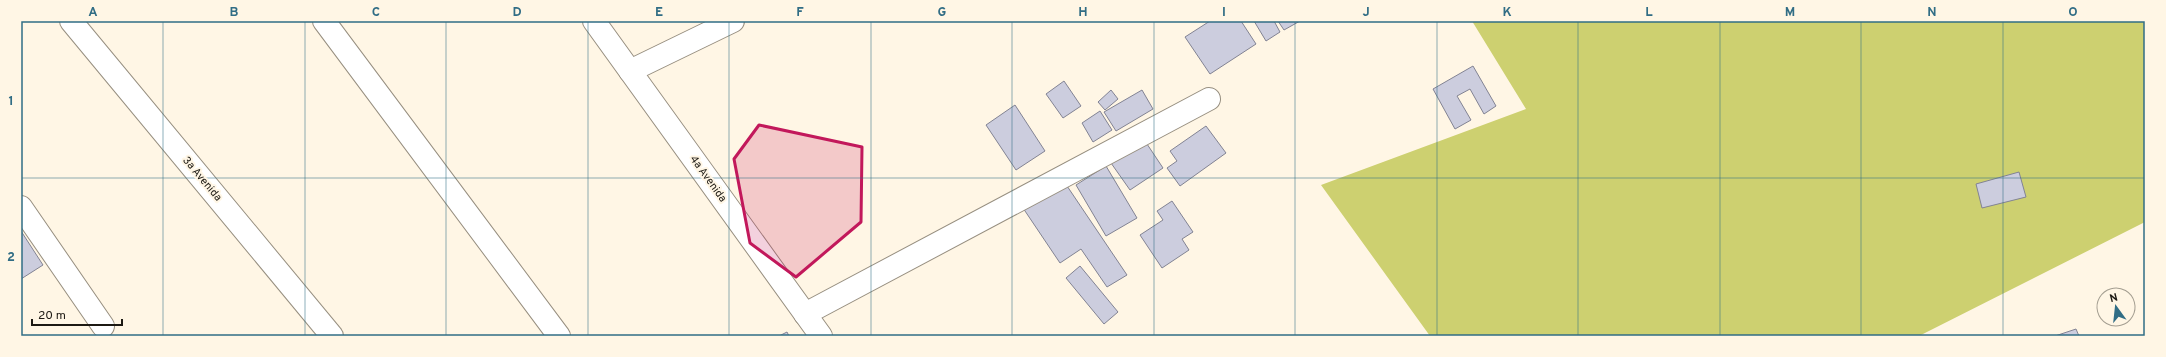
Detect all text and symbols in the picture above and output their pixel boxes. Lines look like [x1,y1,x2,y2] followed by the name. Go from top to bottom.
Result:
[88,5,98,21] text: A
[230,5,239,21] text: B
[372,5,380,21] text: C
[512,5,522,21] text: D
[655,5,663,21] text: E
[796,5,804,21] text: F
[938,5,947,21] text: G
[1078,5,1088,21] text: H
[1222,5,1226,21] text: I
[1362,5,1370,21] text: J
[1502,5,1512,21] text: K
[1645,5,1653,21] text: L
[1785,5,1795,21] text: M
[1927,5,1937,21] text: N
[2068,5,2078,21] text: O
[8,94,14,110] text: 1
[686,153,730,205] street label: 4a Avenida
[179,154,225,204] street label: 3a Avenida
[7,250,15,266] text: 2
[2096,287,2136,327] north arrow
[2108,291,2119,306] text: N
[32,301,122,327] scale bar
[38,308,66,324] text: 20 m

